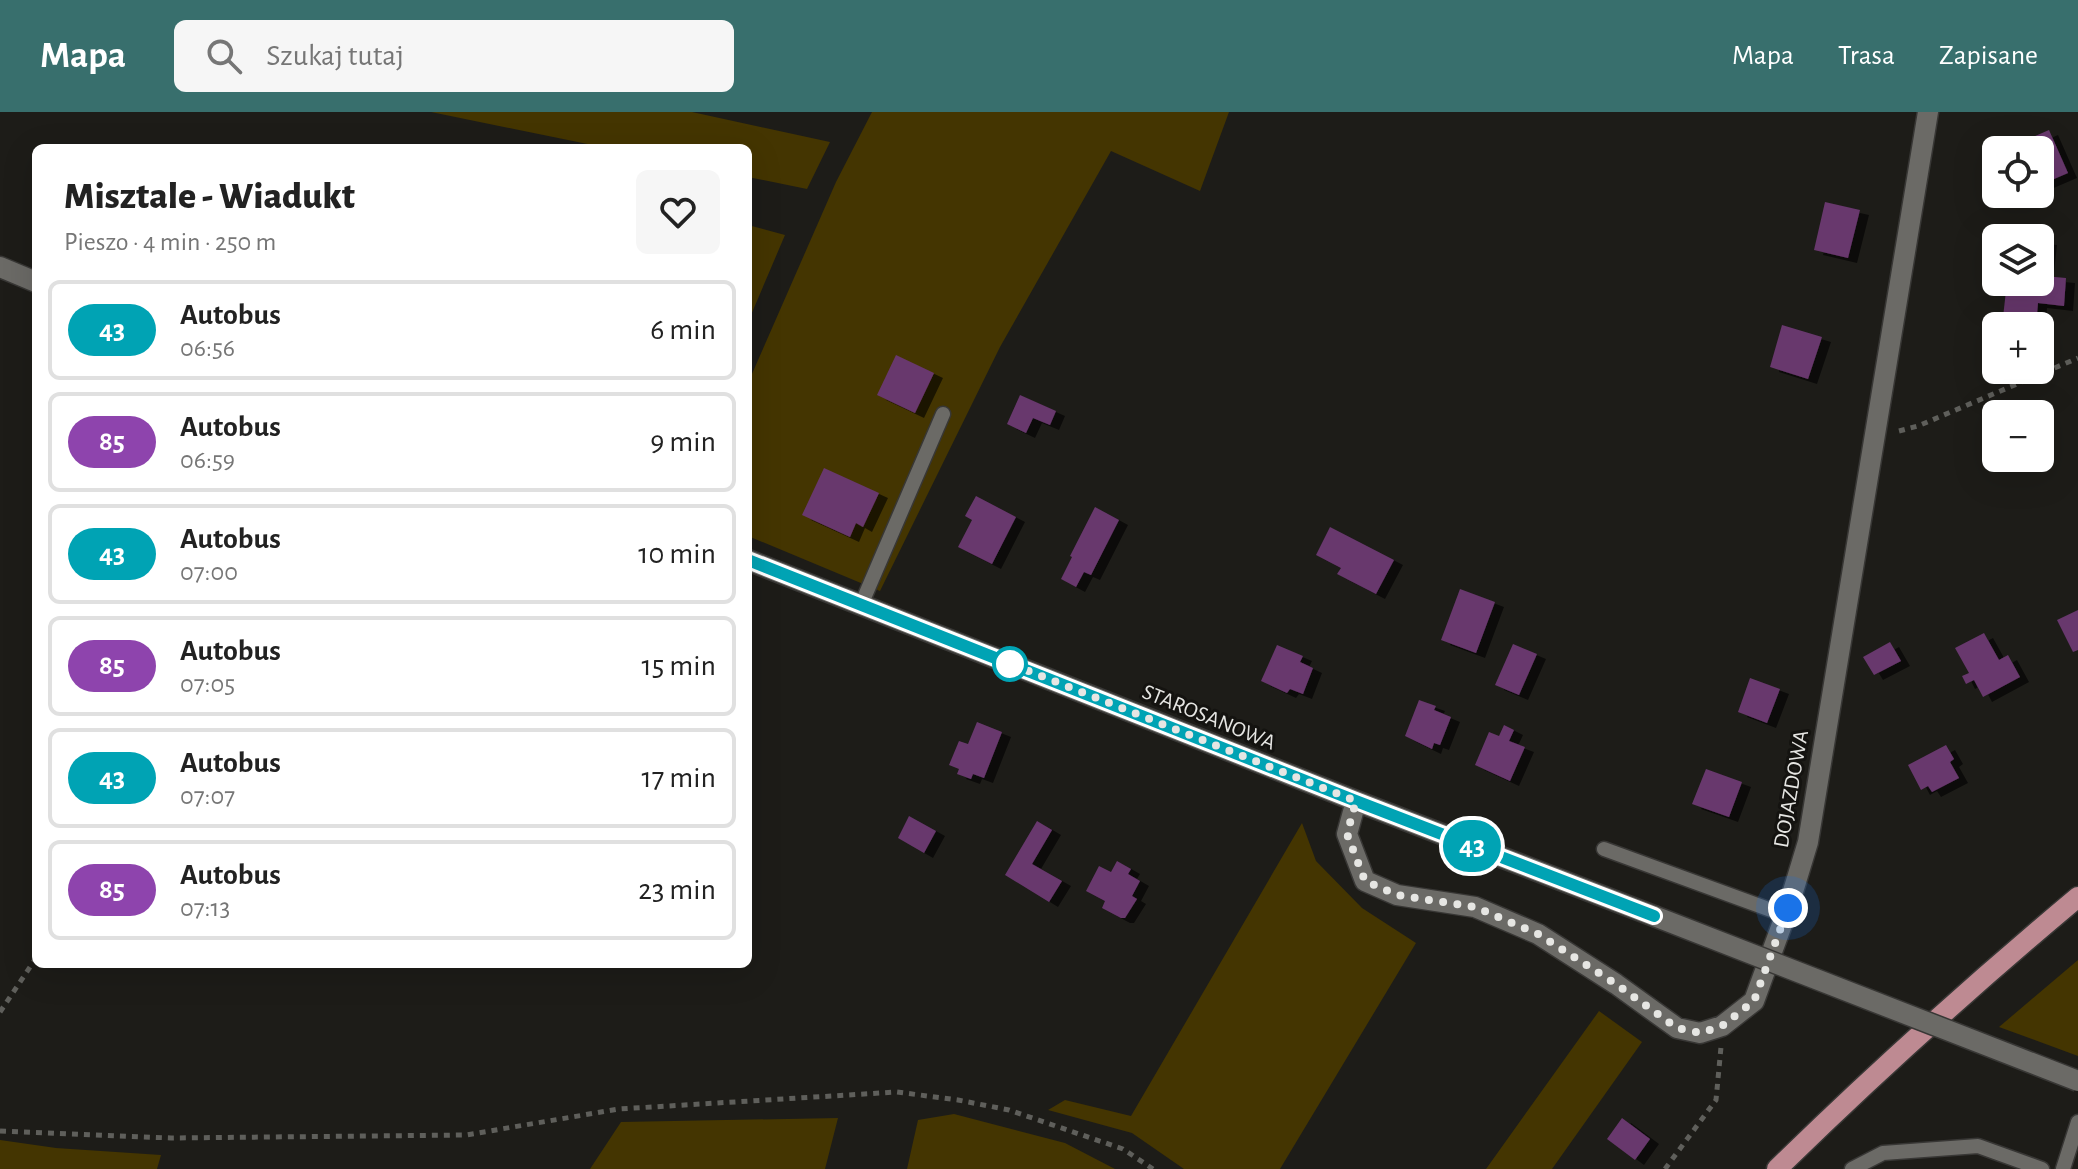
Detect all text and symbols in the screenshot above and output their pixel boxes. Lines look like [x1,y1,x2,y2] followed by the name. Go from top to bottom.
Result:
[174,20,734,92] search box
[202,34,246,78] icon: search
[40,37,126,75] text: Mapa
[266,41,404,71] text: Szukaj tutaj
[1732,42,1794,70] text: Mapa
[1838,42,1895,70] text: Trasa
[1939,42,2038,70] text: Zapisane
[1982,136,2054,472] map controls
[1982,136,2054,208] button: locate
[636,170,720,254] button: heart
[64,178,355,216] text: Misztale - Wiadukt
[1982,224,2054,296] button: layers
[64,229,276,255] text: Pieszo · 4 min · 250 m
[180,300,281,330] text: Autobus
[1982,312,2054,384] button: +
[650,315,716,345] text: 6 min
[99,316,125,344] text: 43
[180,335,235,361] text: 06:56
[1982,400,2054,472] button: −
[180,412,281,442] text: Autobus
[650,427,716,457] text: 9 min
[99,428,125,456] text: 85
[180,447,235,473] text: 06:59
[180,524,281,554] text: Autobus
[638,539,716,569] text: 10 min
[99,540,125,568] text: 43
[180,559,238,585] text: 07:00
[180,636,281,666] text: Autobus
[993,647,1027,681] unlabelled marker
[641,651,716,681] text: 15 min
[99,652,125,680] text: 85
[180,671,235,697] text: 07:05
[1139,680,1279,754] street label: STAROSANOWA
[1770,728,1812,850] street label: DOJAZDOWA
[180,748,281,778] text: Autobus
[641,763,716,793] text: 17 min
[99,764,125,792] text: 43
[180,783,235,809] text: 07:07
[1436,820,1508,872] line badge: 43
[1459,832,1485,860] text: 43
[180,860,281,890] text: Autobus
[638,875,716,905] text: 23 min
[99,876,125,904] text: 85
[1768,888,1808,928] your location
[180,895,230,921] text: 07:13

